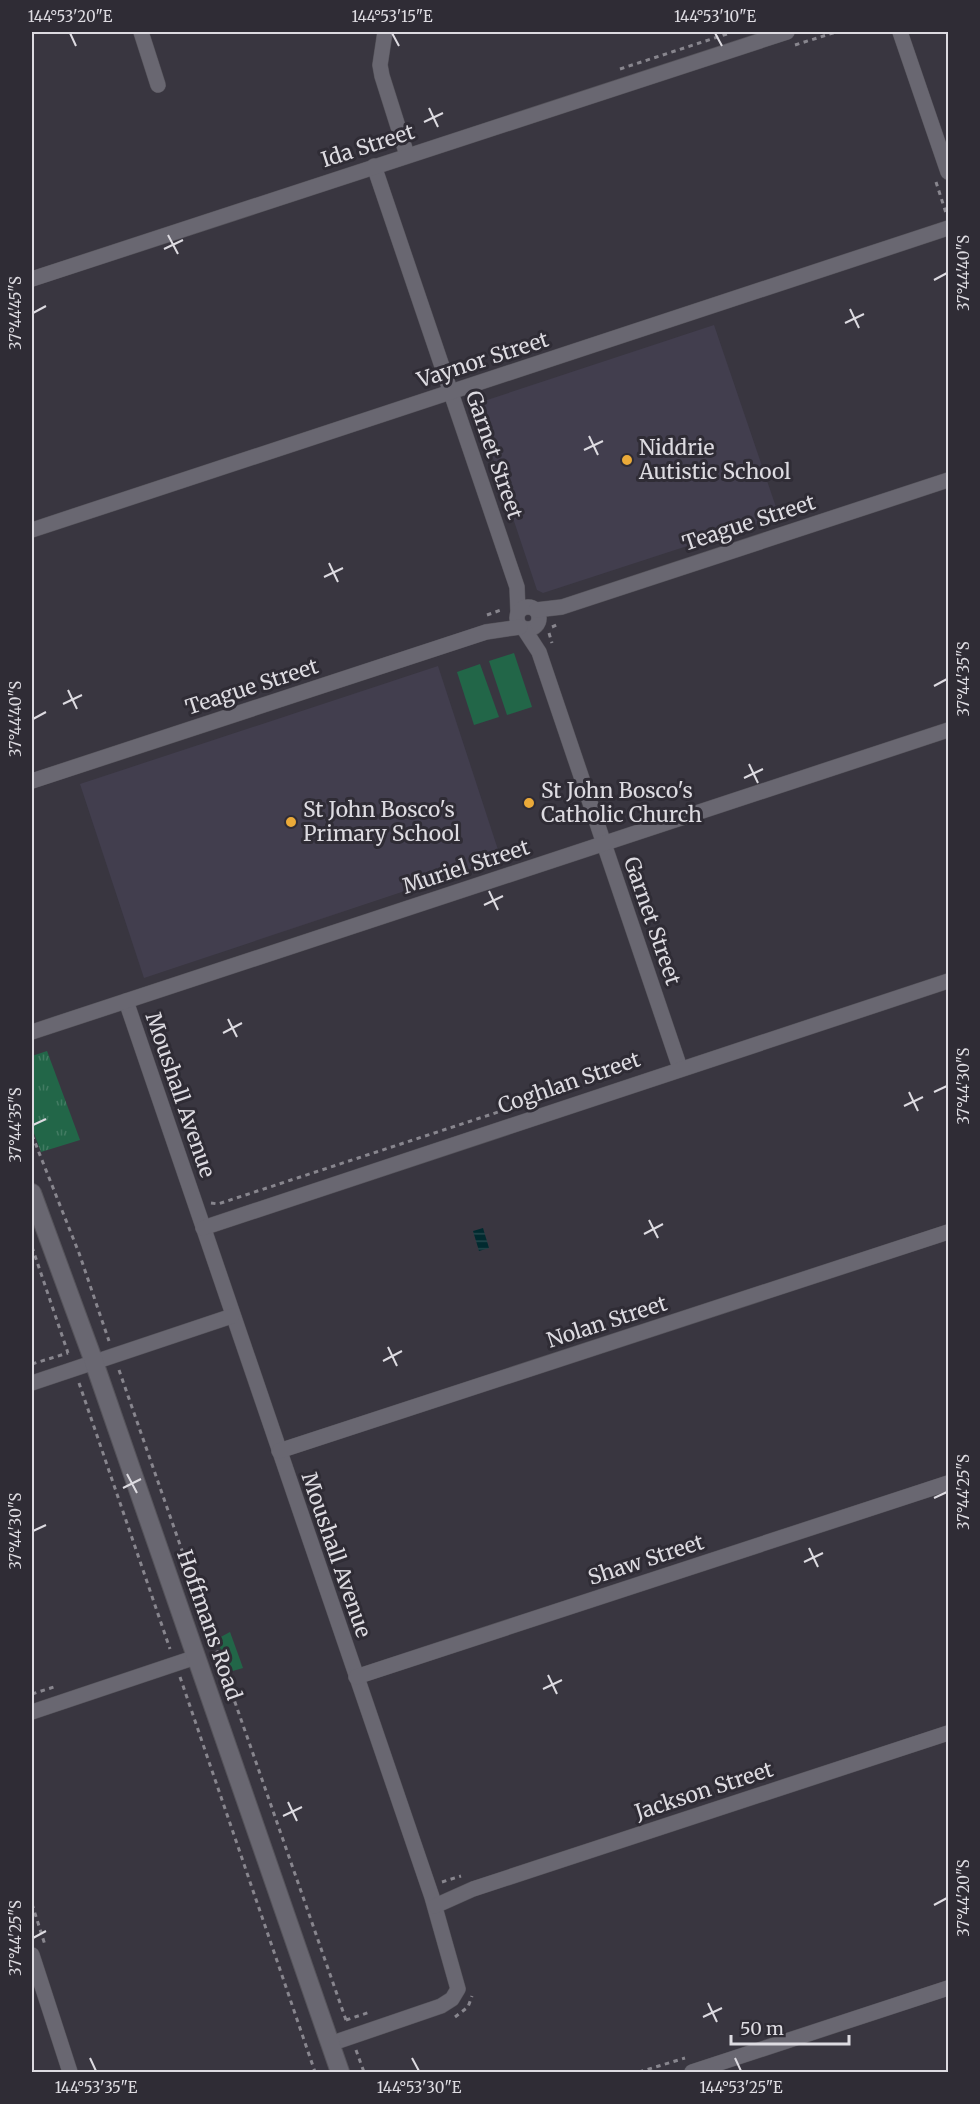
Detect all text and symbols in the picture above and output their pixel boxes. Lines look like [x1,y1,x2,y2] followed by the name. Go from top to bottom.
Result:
[28,7,113,26] text: 144°53'20"E
[351,7,433,26] text: 144°53'15"E
[674,7,757,26] text: 144°53'10"E
[318,118,418,173] street label: Ida Street
[954,235,973,311] text: 37°44'40"S
[6,276,25,350] text: 37°44'45"S
[413,326,552,394] street label: Vaynor Street
[460,387,529,523] street label: Garnet Street
[638,434,791,485] place label: Niddrie Autistic School
[620,453,634,467] marker: Niddrie Autistic School
[679,488,819,557] street label: Teague Street
[954,641,973,717] text: 37°44'35"S
[182,652,322,721] street label: Teague Street
[6,681,25,757] text: 37°44'40"S
[541,777,702,828] place label: St John Bosco's Catholic Church
[303,796,461,847] place label: St John Bosco's Primary School
[522,796,536,810] marker: St John Bosco's Catholic Church
[284,815,298,829] marker: St John Bosco's Primary School
[399,833,533,900] street label: Muriel Street
[618,853,687,989] street label: Garnet Street
[140,1009,221,1181] street label: Moushall Avenue
[494,1046,644,1120] street label: Coghlan Street
[954,1047,973,1125] text: 37°44'30"S
[6,1087,25,1163] text: 37°44'35"S
[543,1289,670,1354] street label: Nolan Street
[954,1454,973,1530] text: 37°44'25"S
[296,1469,377,1641] street label: Moushall Avenue
[6,1492,25,1570] text: 37°44'30"S
[585,1528,707,1591] street label: Shaw Street
[171,1546,248,1704] street label: Hoffmans Road
[630,1755,776,1826] street label: Jackson Street
[954,1859,973,1937] text: 37°44'20"S
[6,1900,25,1976] text: 37°44'25"S
[731,2008,850,2046] scale bar
[740,2017,784,2040] text: 50 m
[55,2078,138,2097] text: 144°53'35"E
[377,2078,462,2097] text: 144°53'30"E
[699,2078,783,2097] text: 144°53'25"E

